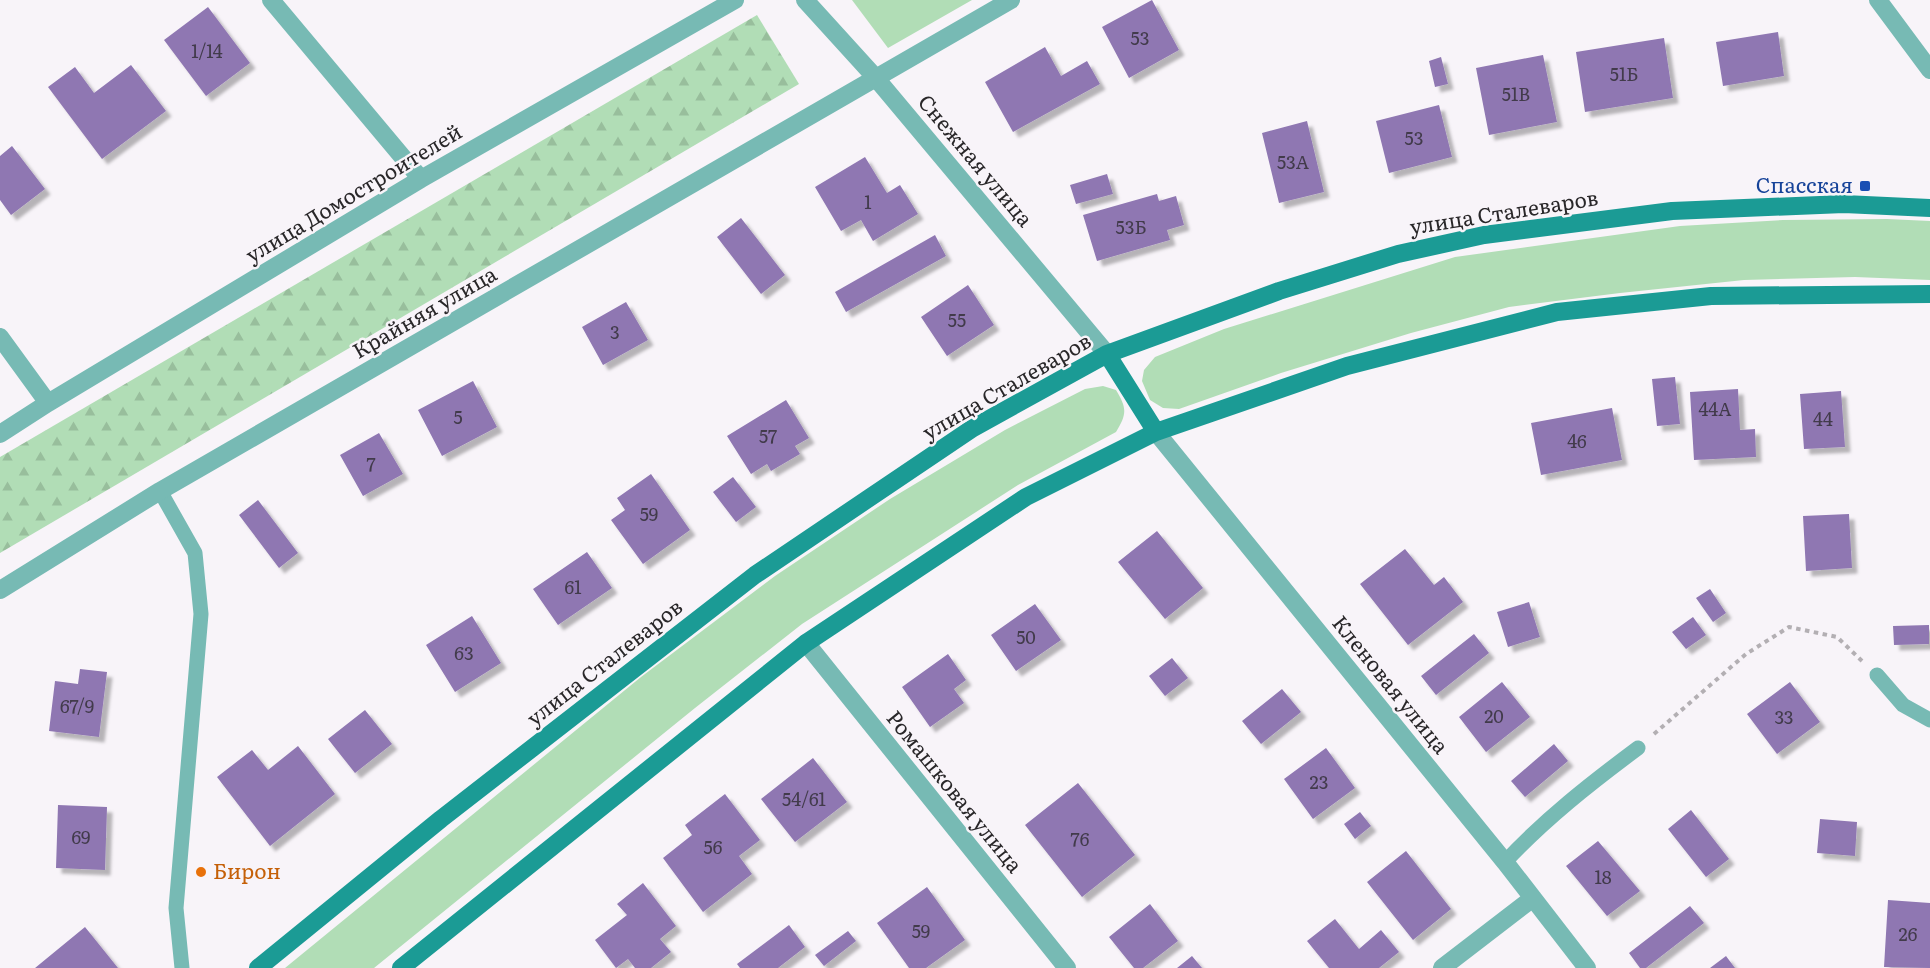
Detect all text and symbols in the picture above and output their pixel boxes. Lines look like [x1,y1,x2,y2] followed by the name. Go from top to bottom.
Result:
[1131,24,1149,51] house number: 53
[191,37,223,64] house number: 1/14
[1610,60,1638,87] house number: 51Б
[1502,80,1530,107] house number: 51В
[912,86,1042,233] street label: Снежная улица
[239,115,467,269] street label: улица Домостроителей
[1405,124,1423,151] house number: 53
[1277,148,1309,175] house number: 53А
[1756,168,1853,199] place label: Спасская
[1858,179,1872,193] marker: Спасская
[1407,180,1600,241] street label: улица Сталеваров
[864,188,872,215] house number: 1
[1116,213,1146,240] house number: 53Б
[346,257,502,365] street label: Крайняя улица
[948,306,966,333] house number: 55
[610,318,620,345] house number: 3
[915,324,1096,446] street label: улица Сталеваров
[1698,395,1732,422] house number: 44А
[453,403,463,430] house number: 5
[1813,405,1833,432] house number: 44
[759,422,777,449] house number: 57
[1567,427,1587,454] house number: 46
[366,450,376,477] house number: 7
[640,500,658,527] house number: 59
[565,573,582,600] house number: 61
[519,590,688,732] street label: улица Сталеваров
[1326,608,1458,760] street label: Кленовая улица
[1016,623,1036,650] house number: 50
[454,639,474,666] house number: 63
[60,692,94,719] house number: 67/9
[1484,702,1504,729] house number: 20
[881,703,1032,879] street label: Ромашковая улица
[1775,703,1793,730] house number: 33
[1310,768,1328,795] house number: 23
[782,785,826,812] house number: 54/61
[71,823,91,850] house number: 69
[1071,825,1090,852] house number: 76
[704,833,723,860] house number: 56
[213,854,281,885] place label: Бирон
[1594,863,1612,890] house number: 18
[194,865,208,879] marker: Бирон
[912,917,930,944] house number: 59
[1899,920,1918,947] house number: 26

